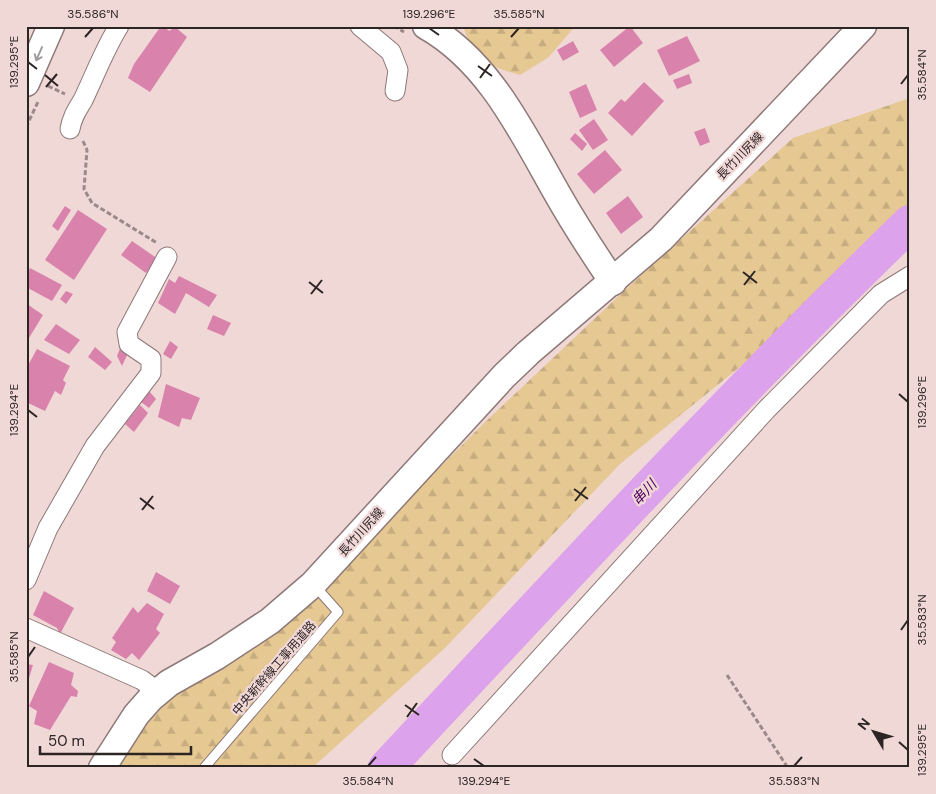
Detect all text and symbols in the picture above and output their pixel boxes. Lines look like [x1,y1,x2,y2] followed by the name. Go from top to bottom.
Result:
[67,6,119,22] text: 35.586°N
[403,6,456,22] text: 139.296°E
[493,6,545,22] text: 35.585°N
[6,35,22,88] text: 139.295°E
[33,46,43,61] one-way arrow
[914,49,930,101] text: 35.584°N
[713,129,767,183] street label: 長竹川尻線
[914,375,930,428] text: 139.296°E
[6,384,22,436] text: 139.294°E
[628,474,661,508] water label: 串川
[335,504,387,560] street label: 長竹川尻線
[914,595,930,645] text: 35.583°N
[229,617,319,719] street label: 中央新幹線工事用道路
[6,631,22,683] text: 35.585°N
[848,706,898,756] north arrow
[854,714,874,734] text: N
[914,723,930,776] text: 139.295°E
[40,724,191,756] scale bar
[48,731,85,751] text: 50 m
[342,773,394,789] text: 35.584°N
[458,773,510,789] text: 139.294°E
[769,773,819,789] text: 35.583°N

